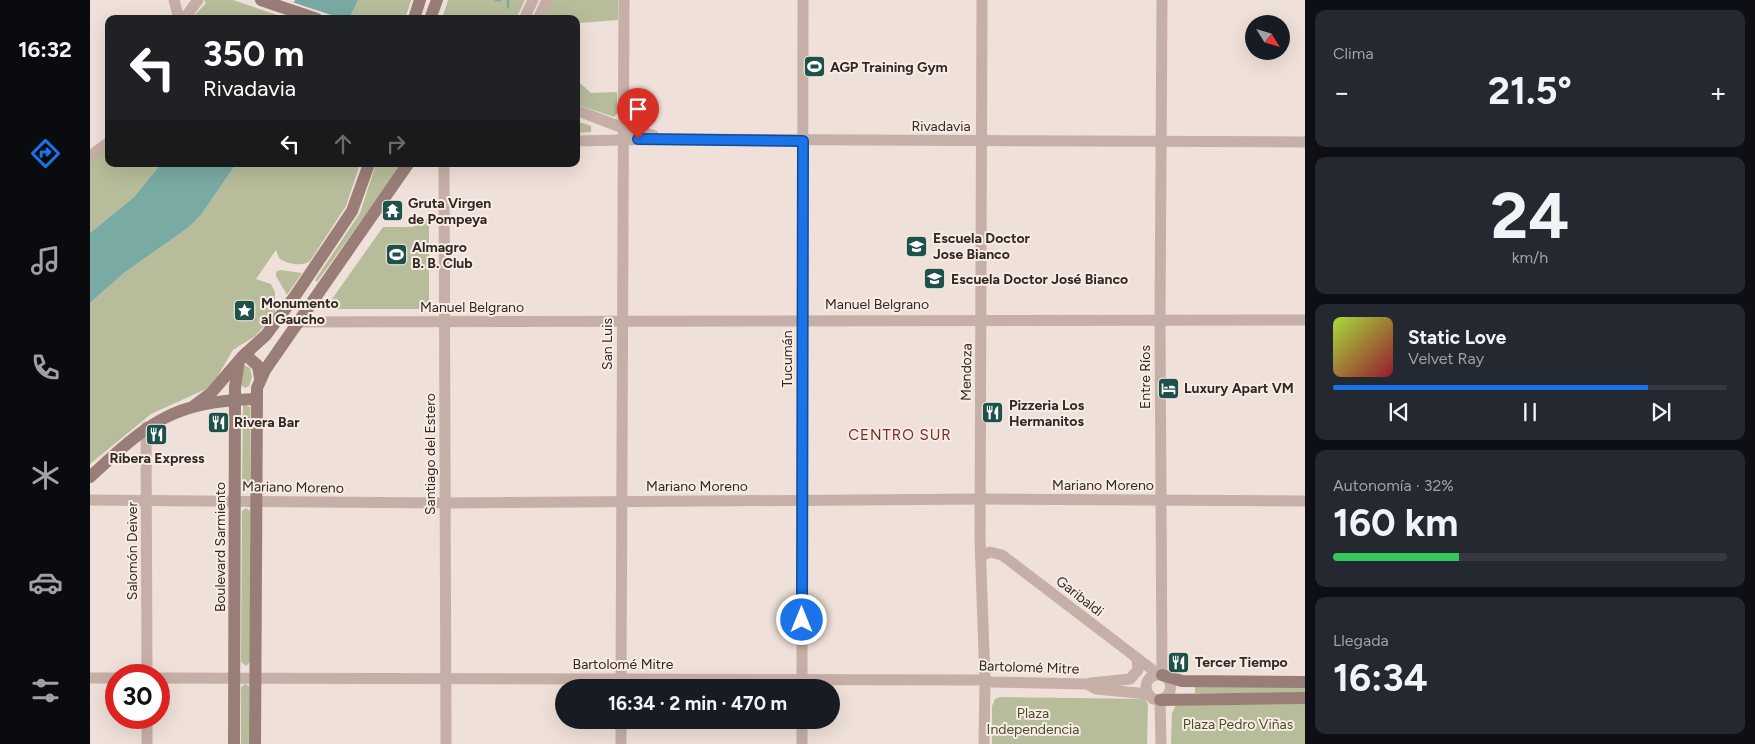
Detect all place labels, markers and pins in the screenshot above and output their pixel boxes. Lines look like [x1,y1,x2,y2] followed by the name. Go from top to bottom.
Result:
[802,55,826,79] sports icon: AGP Training Gym
[830,59,948,76] place label: AGP Training Gym
[617,88,659,139] pin
[408,195,491,228] place label: Gruta Virgen de Pompeya
[380,199,404,223] temple icon: Gruta Virgen de Pompeya
[933,230,1031,263] place label: Escuela Doctor Jose Bianco
[905,234,929,258] school or university icon: Escuela Doctor Jose Bianco
[412,239,473,272] place label: Almagro B. B. Club
[384,243,408,267] sports icon: Almagro B. B. Club
[923,267,947,291] school or university icon: Escuela Doctor José Bianco
[951,271,1128,288] place label: Escuela Doctor José Bianco
[261,295,339,328] place label: Monumento al Gaucho
[233,299,257,323] place icon: Monumento al Gaucho
[1156,376,1180,400] hotel icon: Luxury Apart VM
[1184,380,1294,397] place label: Luxury Apart VM
[1009,397,1085,430] place label: Pizzeria Los Hermanitos
[981,401,1005,425] restaurant icon: Pizzeria Los Hermanitos
[206,410,230,434] restaurant icon: Rivera Bar
[234,414,300,431] place label: Rivera Bar
[145,423,169,447] restaurant icon: Ribera Express
[109,450,205,467] place label: Ribera Express
[1167,650,1191,674] restaurant icon: Tercer Tiempo
[1195,654,1288,671] place label: Tercer Tiempo

